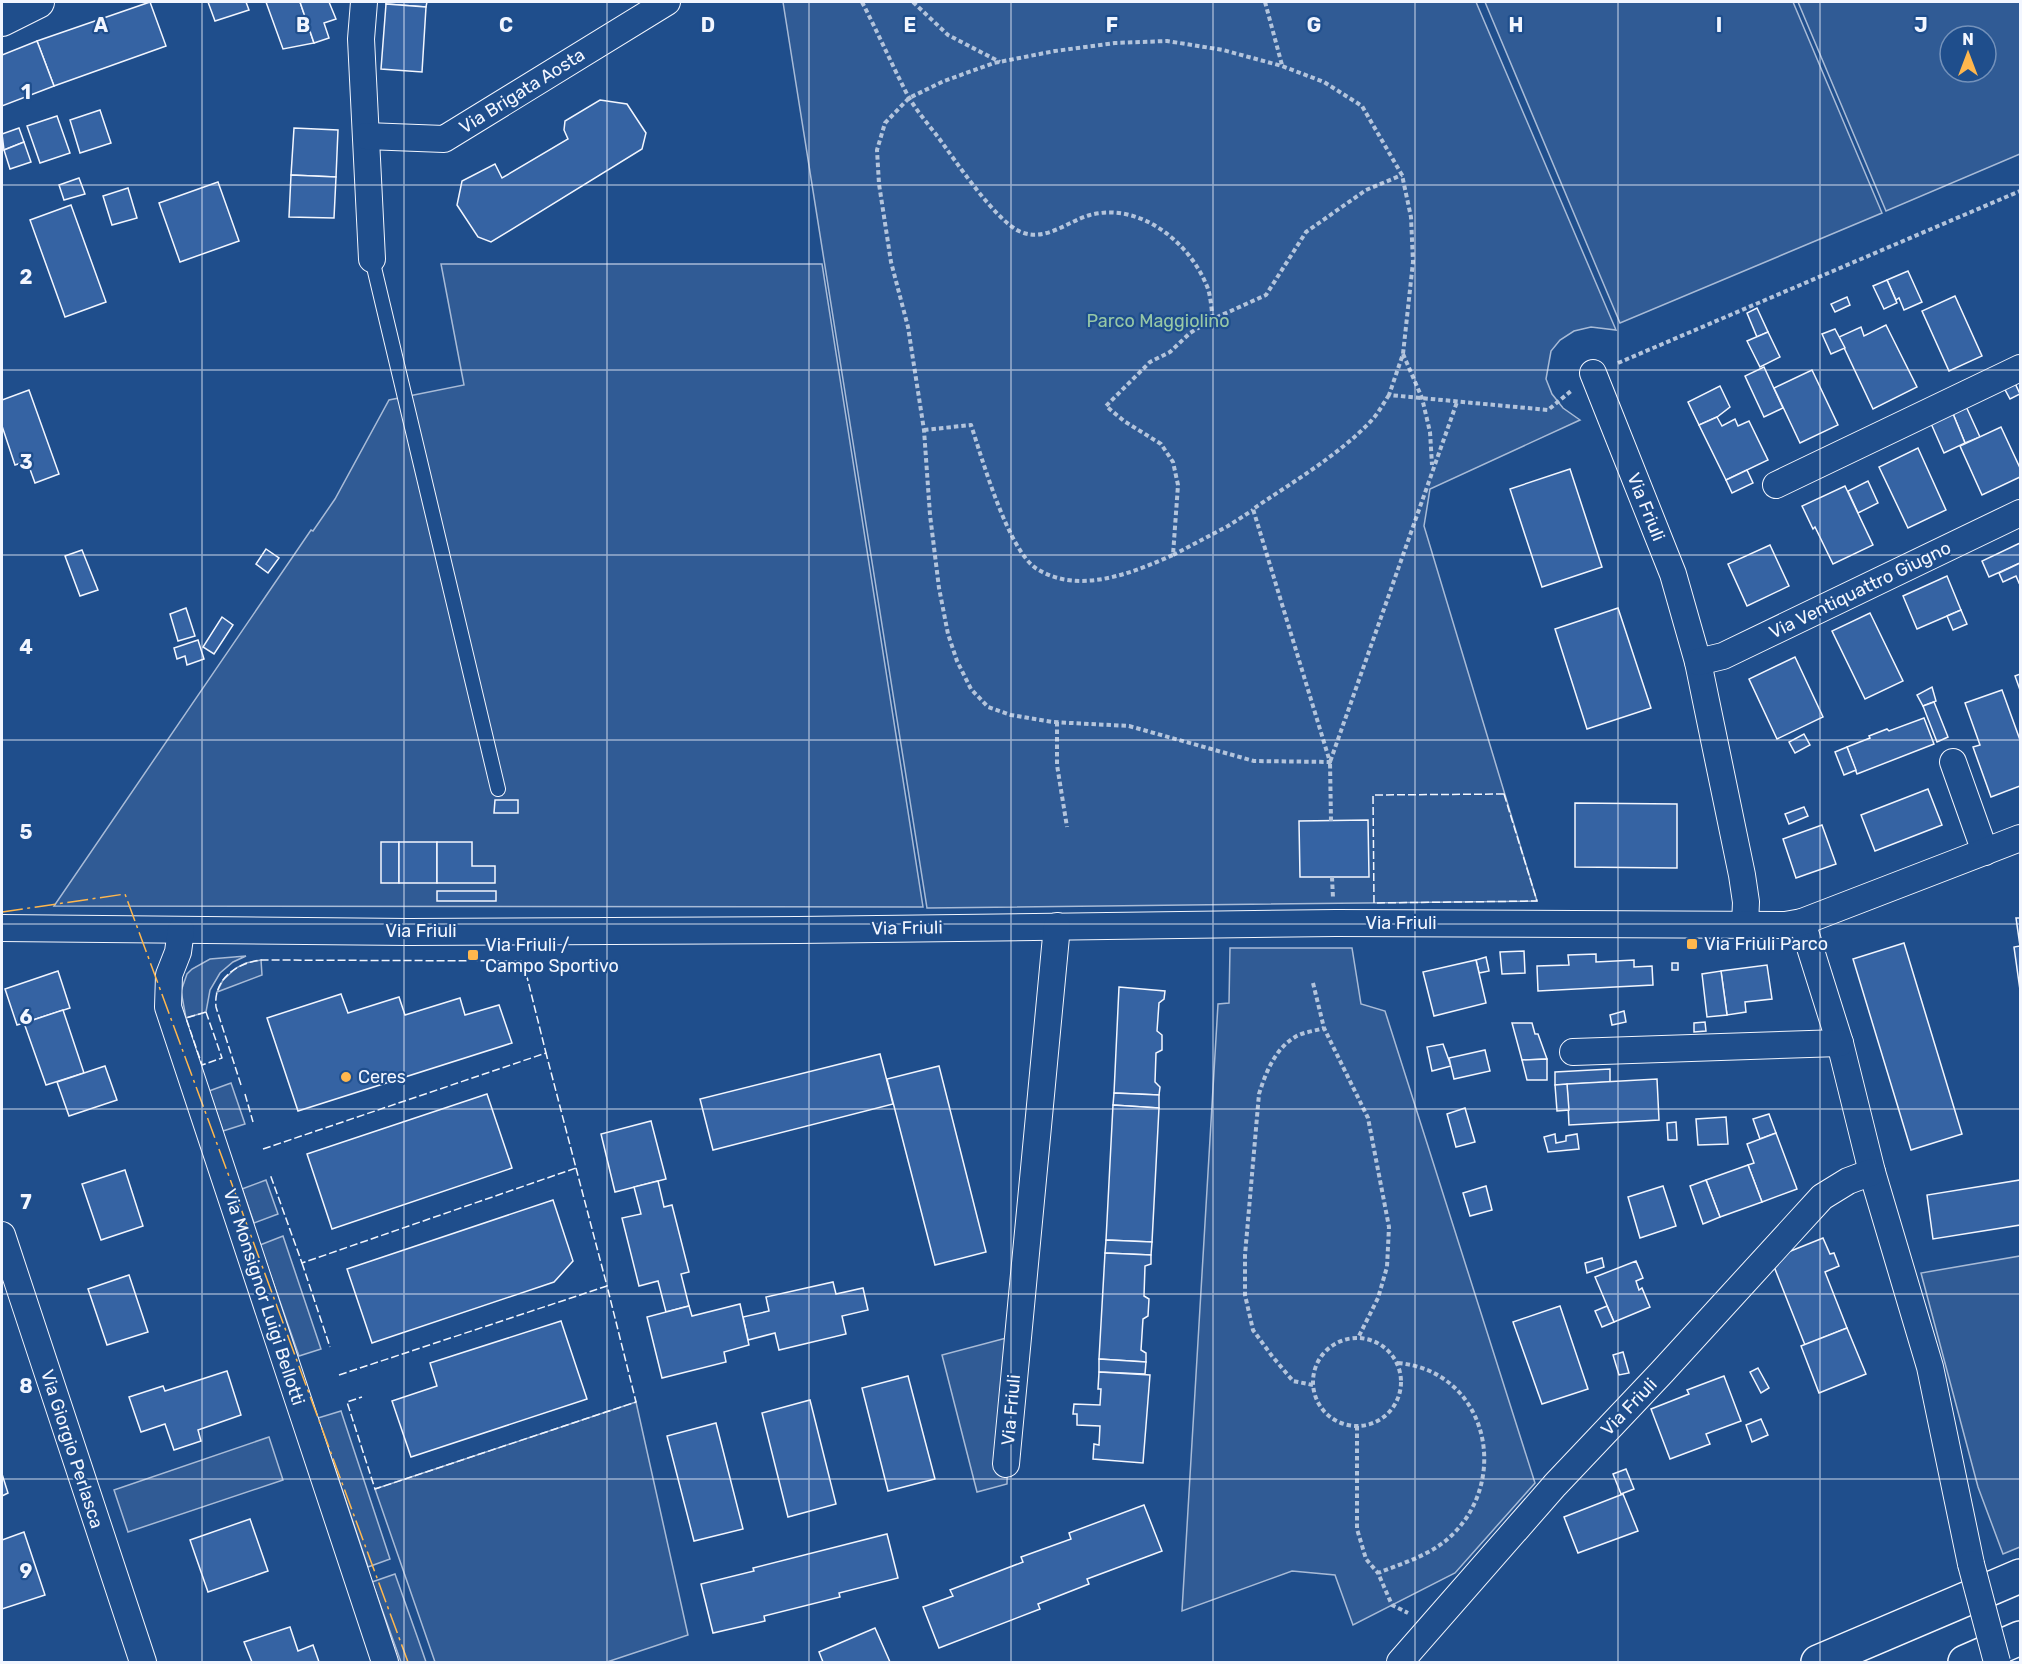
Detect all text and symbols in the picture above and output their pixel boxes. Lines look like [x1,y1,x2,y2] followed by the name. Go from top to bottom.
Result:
[94,13,109,37] text: A
[296,13,310,37] text: B
[499,13,513,37] text: C
[701,13,715,37] text: D
[904,13,916,37] text: E
[1106,13,1118,37] text: F
[1307,13,1321,37] text: G
[1509,13,1523,37] text: H
[1716,13,1722,37] text: I
[1914,13,1928,37] text: J
[1938,24,1998,84] north arrow
[1962,30,1974,49] text: N
[455,44,589,138] street label: Via Brigata Aosta
[21,80,31,104] text: 1
[20,265,33,289] text: 2
[1086,310,1230,332] park label: Parco Maggiolino
[19,450,33,474] text: 3
[1622,470,1670,544] street label: Via Friuli
[1766,536,1954,644] street label: Via Ventiquattro Giugno
[19,635,33,659] text: 4
[20,820,33,844] text: 5
[1365,912,1437,934] street label: Via Friuli
[871,916,943,940] street label: Via Friuli
[385,920,457,942] street label: Via Friuli
[1704,933,1828,955] place label: Via Friuli Parco
[485,934,619,977] place label: Via Friuli / Campo Sportivo
[1685,937,1699,951] marker: Via Friuli Parco
[466,948,480,962] marker: Via Friuli / Campo Sportivo
[19,1005,33,1029] text: 6
[358,1066,406,1088] place label: Ceres
[339,1070,353,1084] marker: Ceres
[219,1186,309,1408] street label: Via Monsignor Luigi Bellotti
[20,1190,32,1214] text: 7
[36,1367,108,1531] street label: Via Giorgio Perlasca
[997,1373,1025,1447] street label: Via Friuli
[19,1374,33,1398] text: 8
[1596,1374,1662,1440] street label: Via Friuli
[20,1559,33,1583] text: 9

